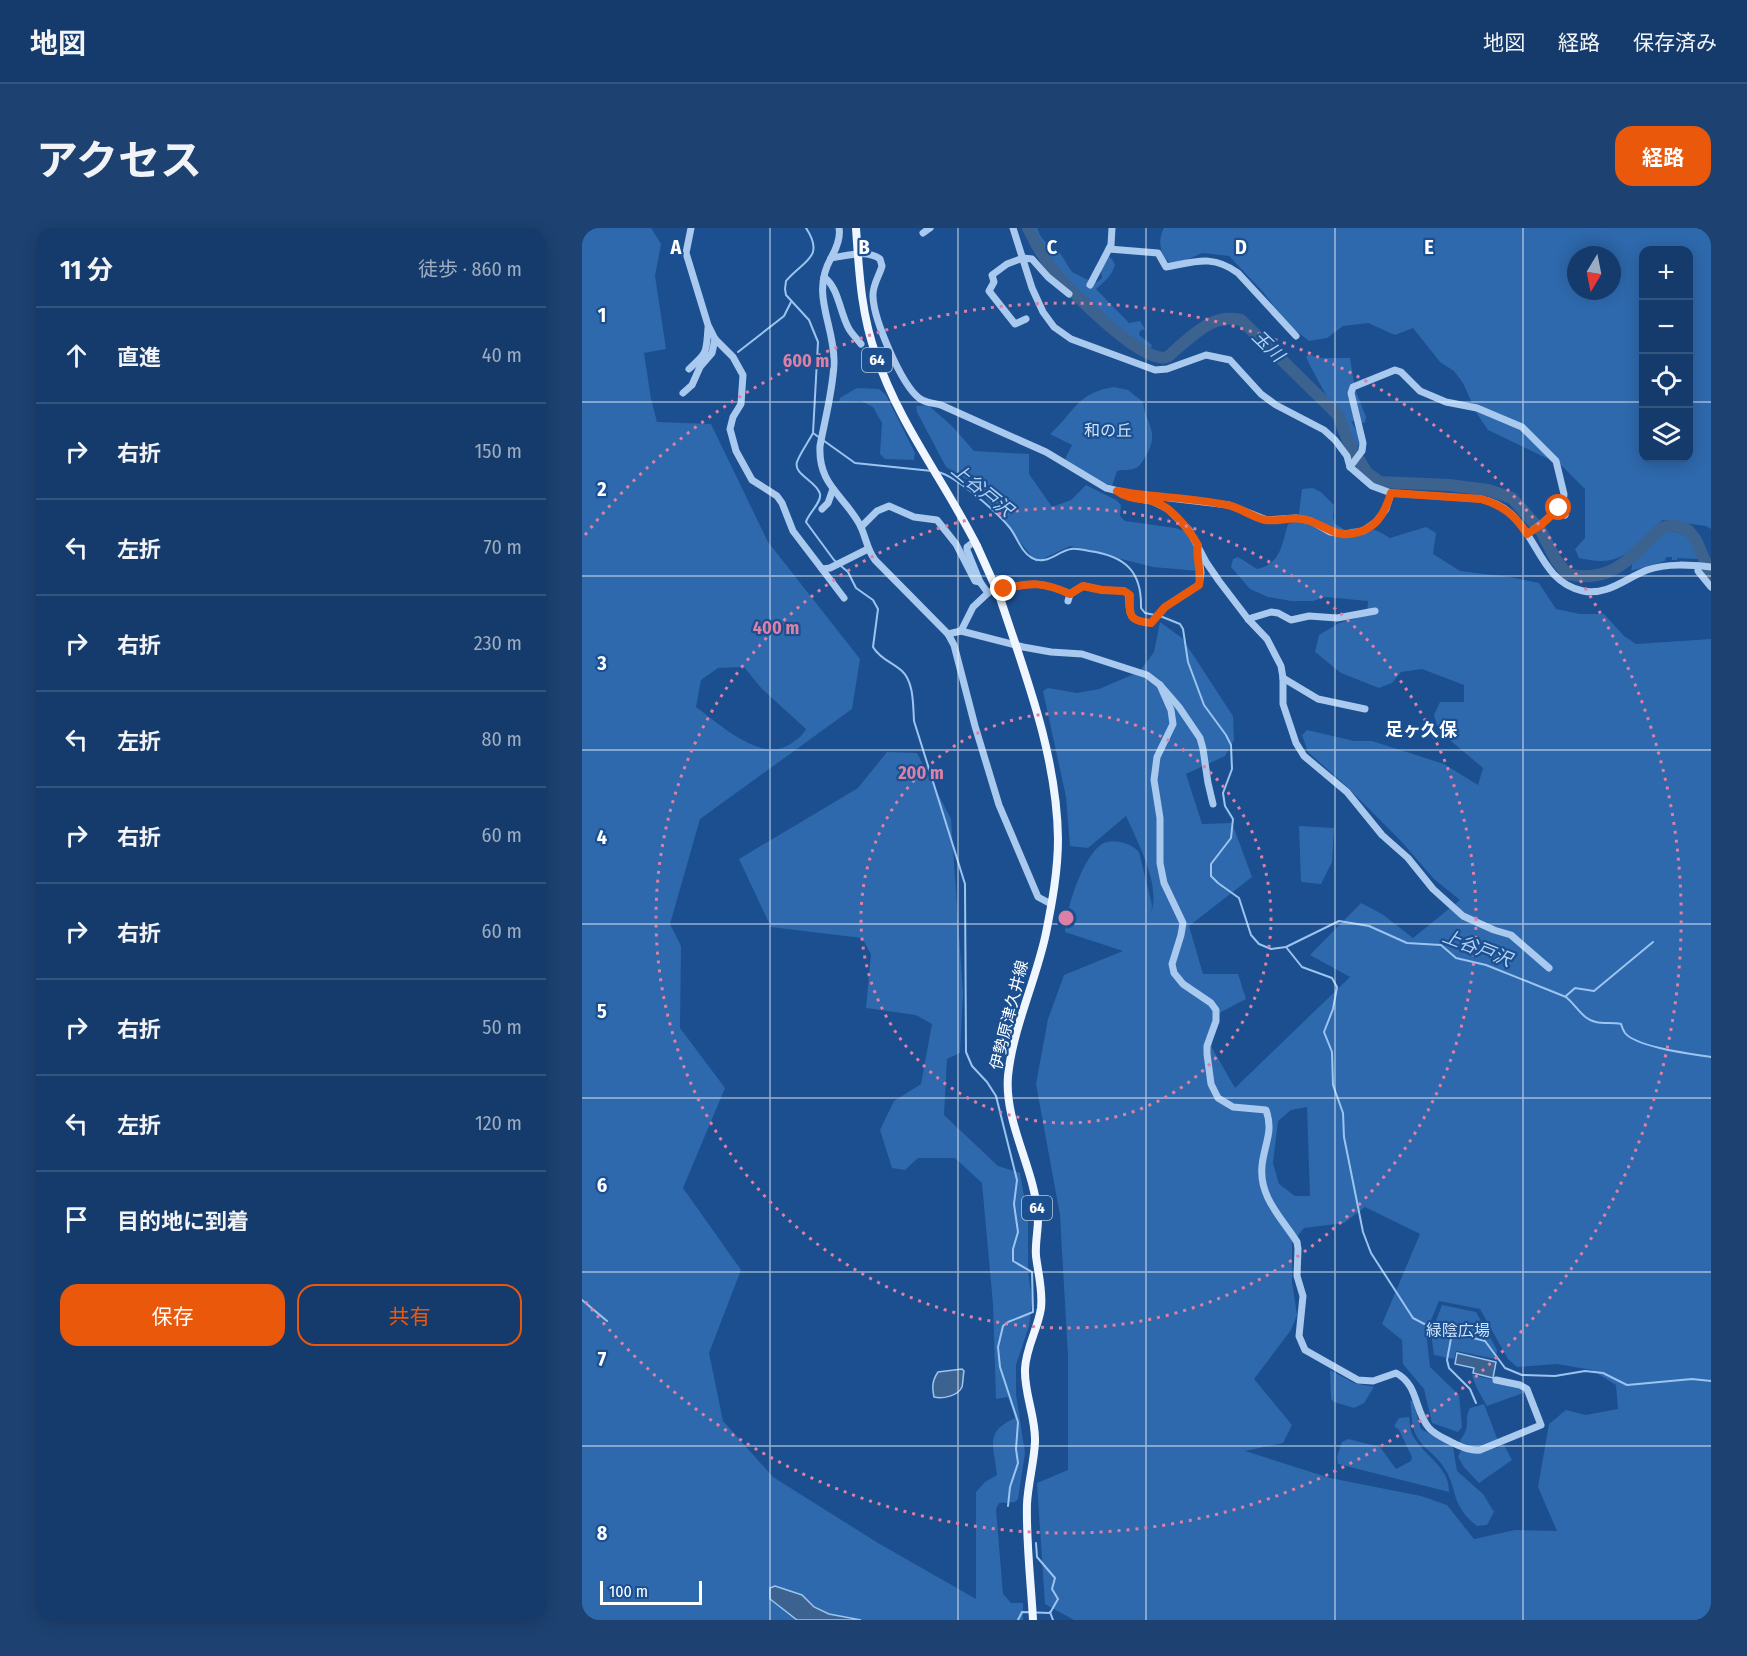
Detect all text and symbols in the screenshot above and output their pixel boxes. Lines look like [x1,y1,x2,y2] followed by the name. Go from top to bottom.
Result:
[30,27,86,60] text: 地図
[1483,30,1525,56] text: 地図
[1558,30,1600,56] text: 経路
[1633,30,1717,56] text: 保存済み
[1615,126,1711,186] button: 経路
[36,136,202,186] text: アクセス
[670,235,683,259] text: A
[858,235,870,259] text: B
[1047,235,1058,259] text: C
[1235,235,1247,259] text: D
[1424,235,1434,259] text: E
[1567,246,1621,300] north arrow
[1639,246,1693,462] map controls
[1639,246,1693,300] button: +
[60,255,113,286] text: 11 分
[418,257,522,281] text: 徒歩 · 860 m
[1639,300,1693,354] button: −
[598,303,606,327] text: 1
[1247,326,1290,368] water label: 玉川
[60,339,93,372] icon: ahead
[482,343,522,367] text: 40 m
[117,344,161,371] text: 直進
[862,348,892,372] road number: 64
[783,350,829,372] text: 600 m
[1639,354,1693,408] button: locate
[1639,408,1693,462] button: layers
[1084,421,1132,440] park label: 和の丘
[60,435,93,468] icon: right
[475,439,522,463] text: 150 m
[117,440,161,467] text: 右折
[947,459,1018,522] water label: 上谷戸沢
[596,477,607,501] text: 2
[1545,494,1571,520] route start
[60,531,93,564] icon: left
[484,535,522,559] text: 70 m
[117,536,161,563] text: 左折
[990,575,1016,601] route end
[753,617,799,639] text: 400 m
[60,627,93,660] icon: right
[474,631,522,655] text: 230 m
[117,632,161,659] text: 右折
[596,651,607,675] text: 3
[1385,719,1458,741] district label: 足ヶ久保
[60,723,93,756] icon: left
[482,727,522,751] text: 80 m
[117,728,161,755] text: 左折
[897,762,944,784] text: 200 m
[60,819,93,852] icon: right
[482,823,522,847] text: 60 m
[117,824,161,851] text: 右折
[597,825,607,849] text: 4
[1056,908,1076,928] centre of rings
[60,915,93,948] icon: right
[482,919,522,943] text: 60 m
[117,920,161,947] text: 右折
[1439,925,1516,972] water label: 上谷戸沢
[986,958,1032,1072] street label: 伊勢原津久井線
[597,999,607,1023] text: 5
[60,1011,93,1044] icon: right
[482,1015,522,1039] text: 50 m
[117,1016,161,1043] text: 右折
[60,1107,93,1140] icon: left
[475,1111,522,1135] text: 120 m
[117,1112,161,1139] text: 左折
[597,1173,607,1197] text: 6
[1022,1196,1052,1220] road number: 64
[60,1203,93,1236] icon: arrive
[117,1208,249,1235] text: 目的地に到着
[60,1284,285,1346] button: 保存
[297,1284,522,1346] button: 共有
[1426,1321,1490,1340] park label: 緑陰広場
[598,1347,607,1371] text: 7
[597,1521,608,1545] text: 8
[600,1578,702,1606] scale bar
[609,1582,648,1601] text: 100 m

